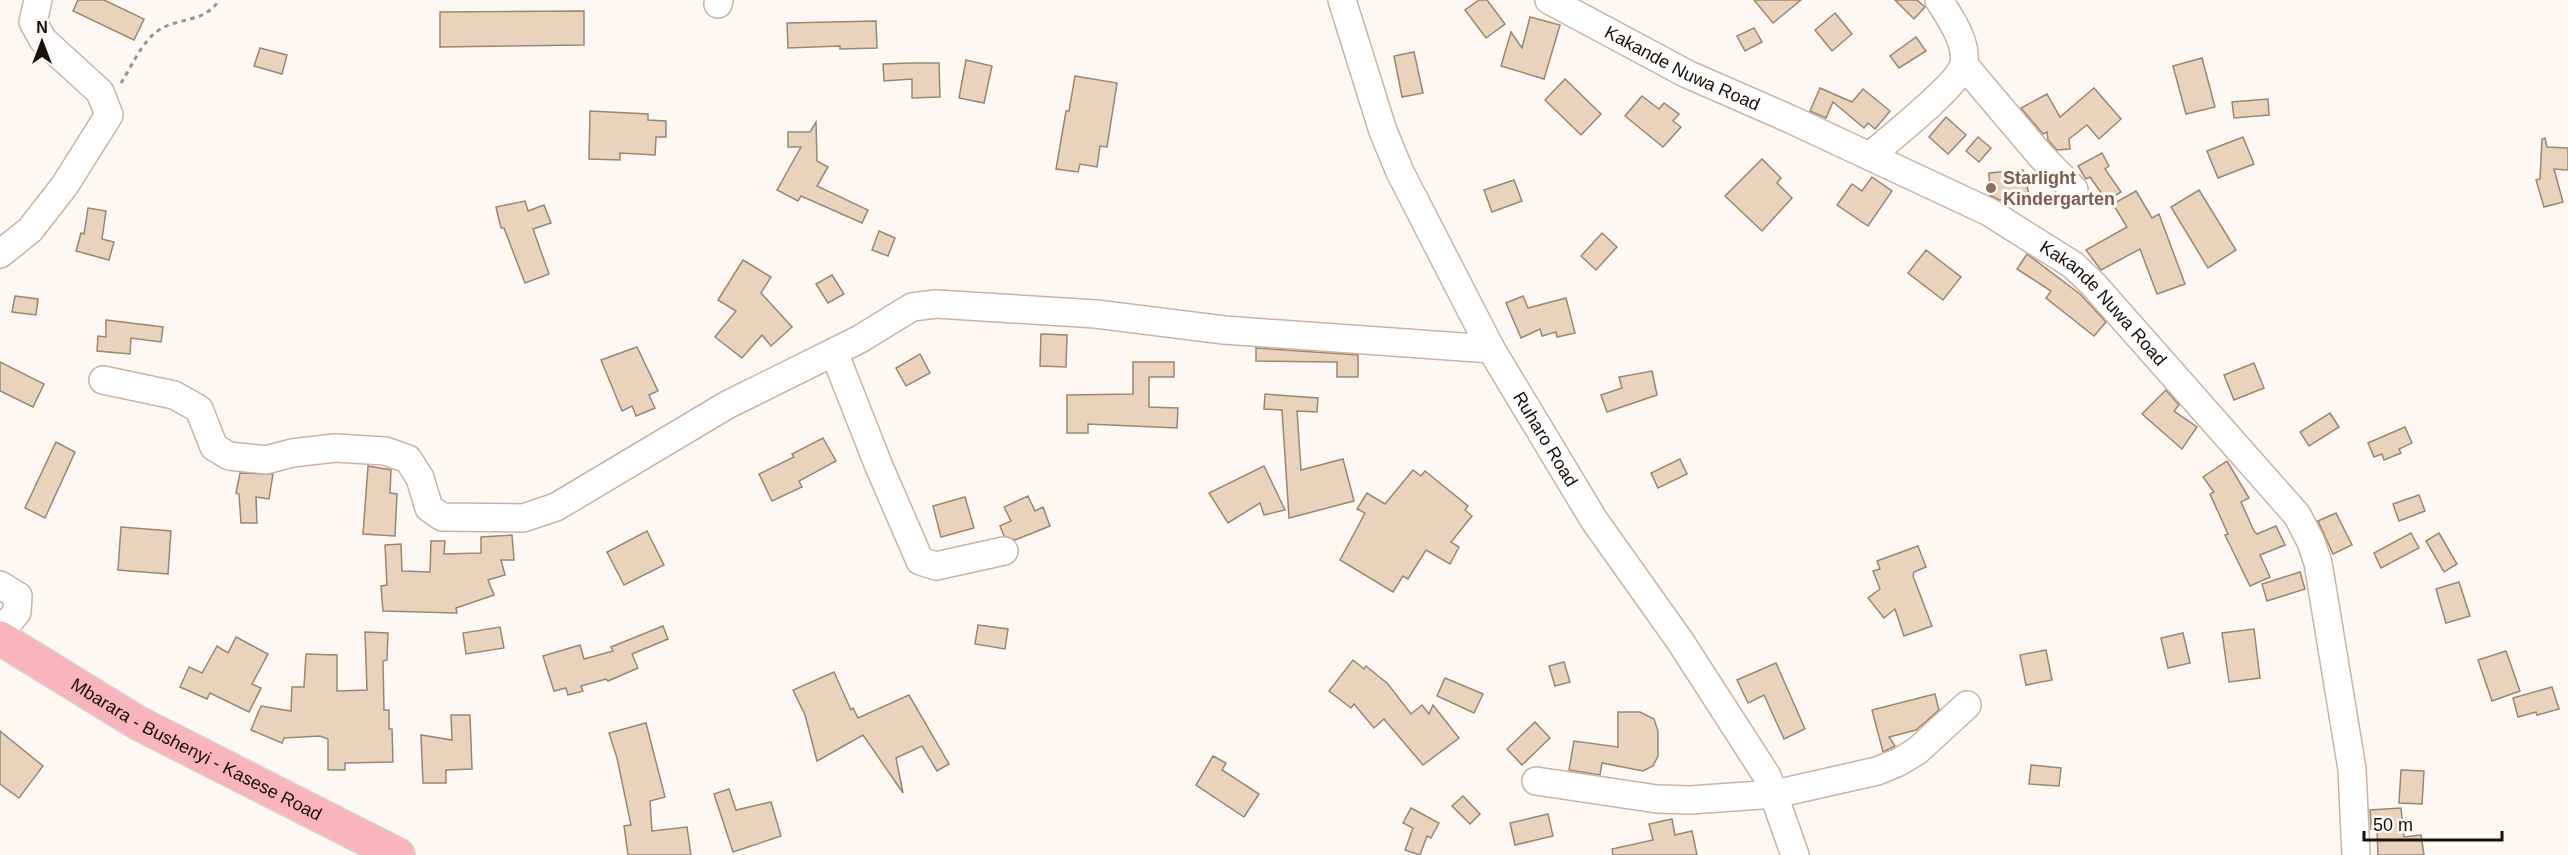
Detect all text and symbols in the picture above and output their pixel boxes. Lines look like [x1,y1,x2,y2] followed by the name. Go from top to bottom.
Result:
[12,12,72,72] north arrow
[36,19,48,36] text: N
[1601,22,1763,115] street label: Kakande Nuwa Road
[2003,168,2115,209] place label: Starlight Kindergarten
[1984,181,1998,195] marker: Starlight Kindergarten
[2036,237,2170,370] street label: Kakande Nuwa Road
[1509,388,1582,490] street label: Ruharo Road
[67,674,325,825] street label: Mbarara - Bushenyi - Kasese Road
[2364,804,2502,842] scale bar
[2373,815,2413,835] text: 50 m

